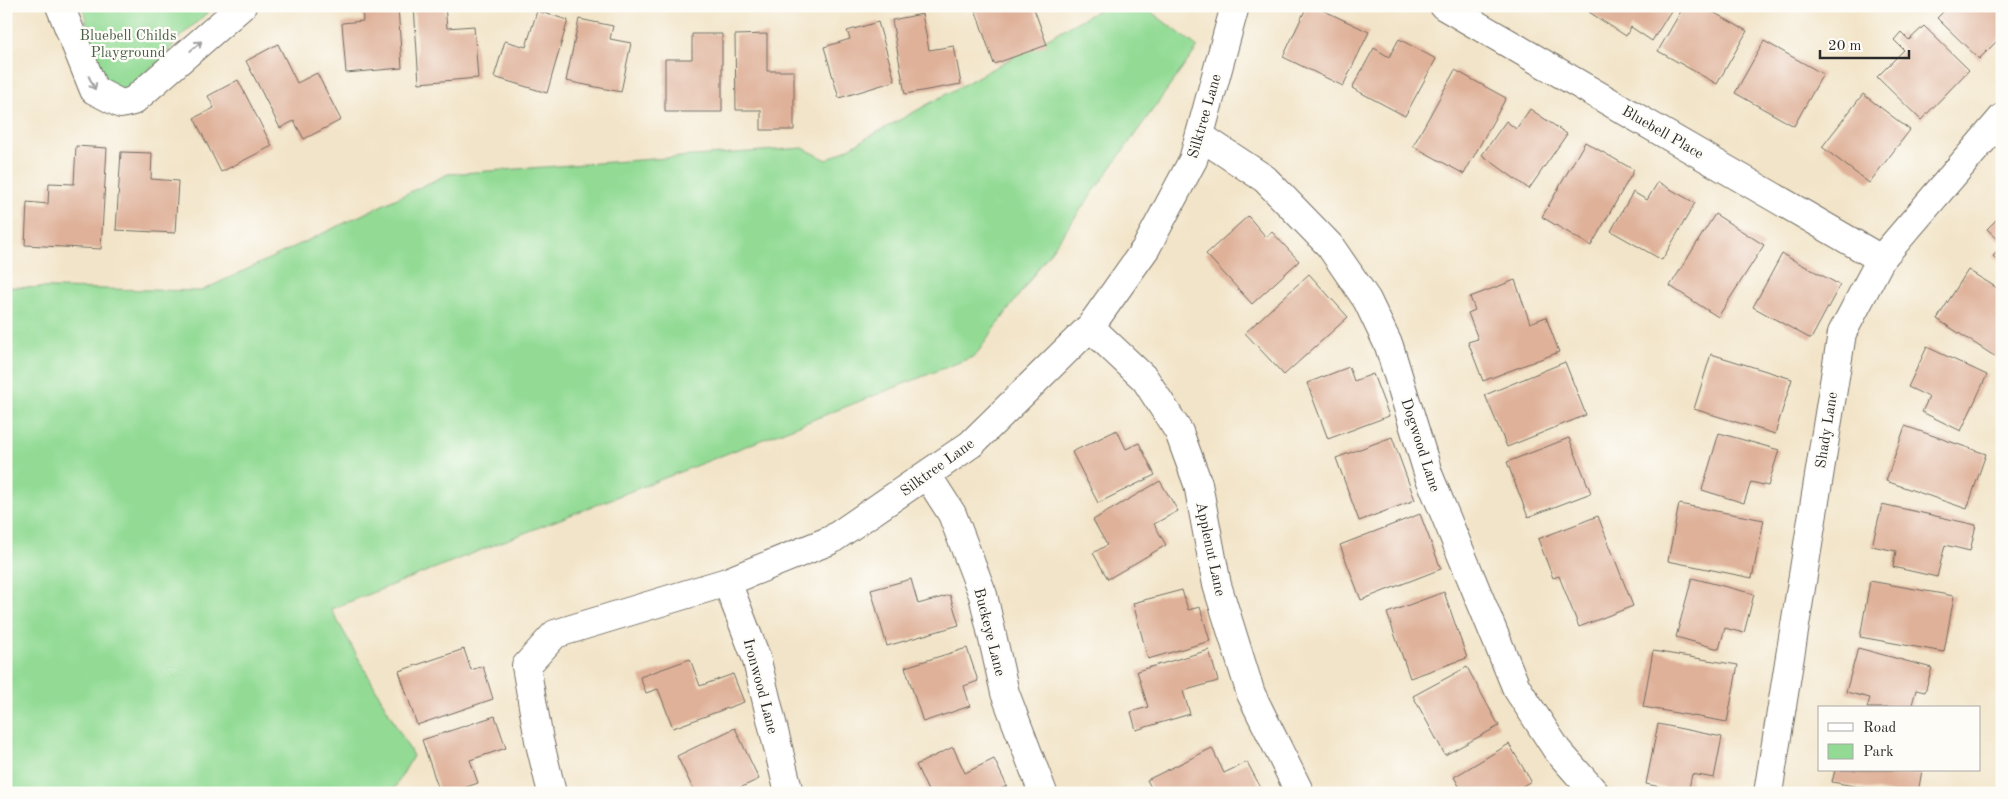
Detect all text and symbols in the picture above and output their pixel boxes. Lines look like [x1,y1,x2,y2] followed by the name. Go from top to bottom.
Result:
[1820,28,1909,60] scale bar
[80,29,176,61] park label: Bluebell Childs Playground
[1828,39,1862,54] text: 20 m
[189,41,202,52] one-way arrow
[1186,72,1225,160] street label: Silktree Lane
[87,76,97,91] one-way arrow
[1619,104,1706,163] street label: Bluebell Place
[1814,391,1841,470] street label: Shady Lane
[1397,397,1442,494] street label: Dogwood Lane
[898,437,978,500] street label: Silktree Lane
[1192,501,1227,598] street label: Applenut Lane
[970,587,1007,678] street label: Buckeye Lane
[740,637,779,736] street label: Ironwood Lane
[1818,706,1980,772] legend
[1863,721,1897,736] text: Road
[1863,745,1894,760] text: Park

